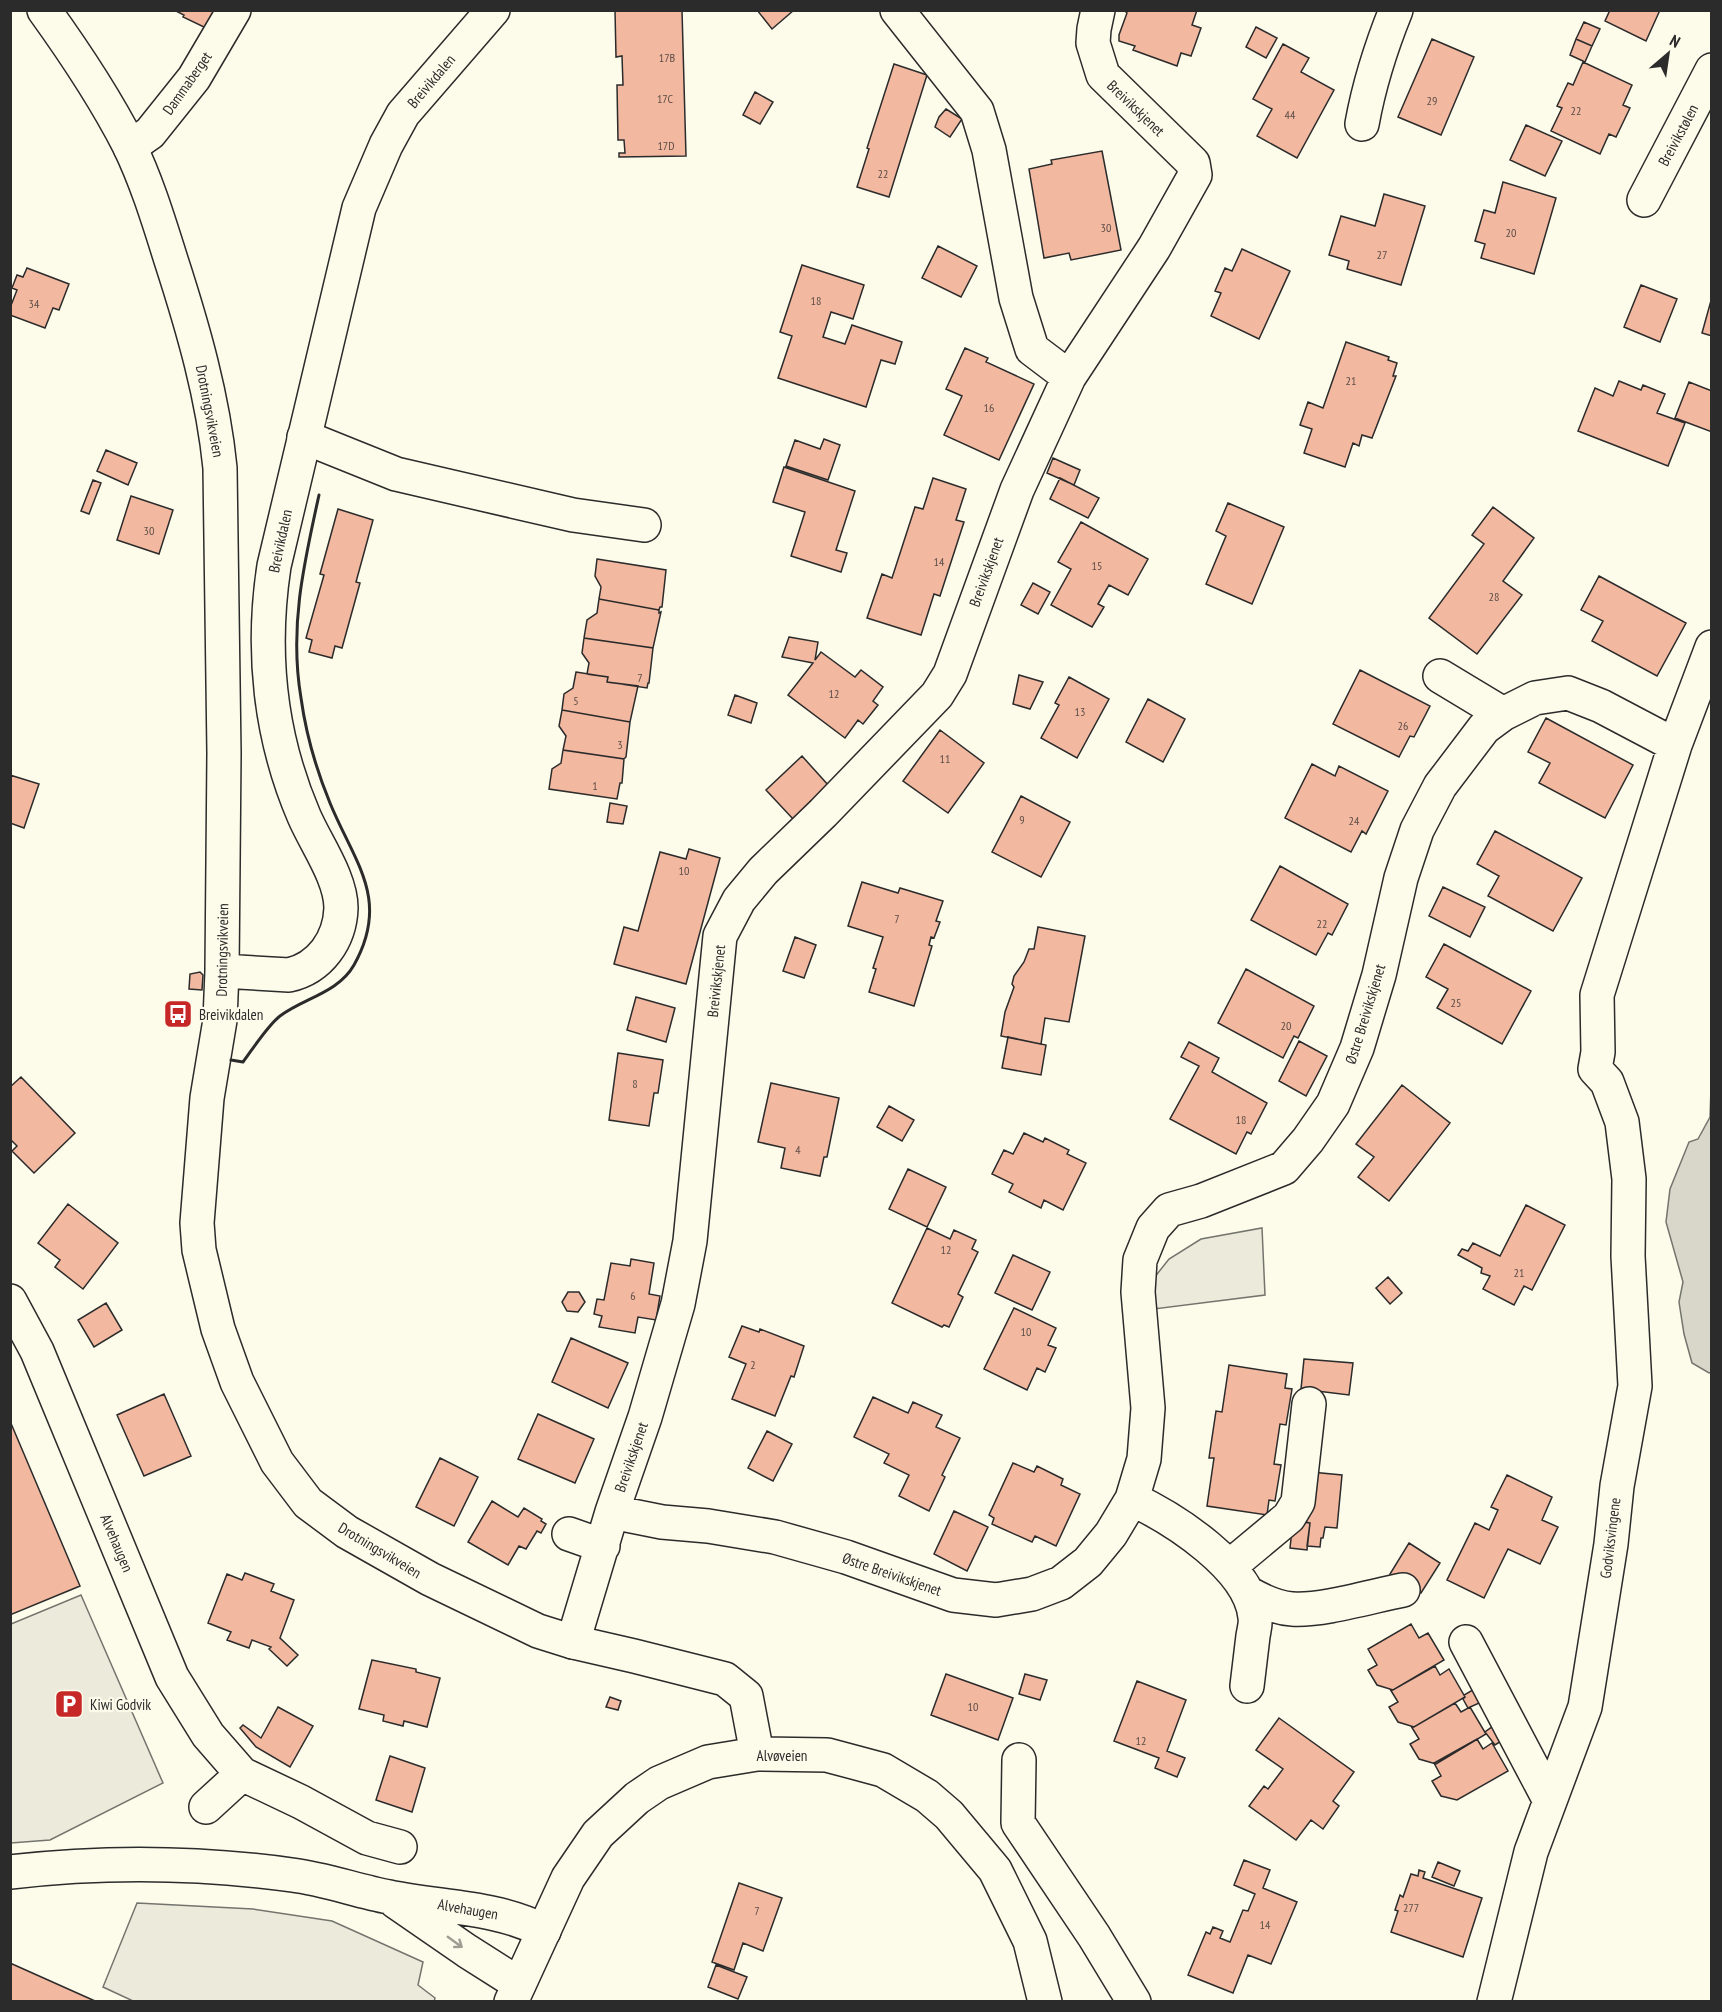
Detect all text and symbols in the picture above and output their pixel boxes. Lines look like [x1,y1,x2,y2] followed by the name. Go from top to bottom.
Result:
[1638,24,1698,84] north arrow
[1667,30,1684,52] text: N
[158,48,216,118] street label: Dammaberget
[403,50,459,112] street label: Breivikdalen
[659,50,676,65] house number: 17B
[1103,76,1169,140] street label: Breivikskjenet
[657,91,674,106] house number: 17C
[1427,93,1437,108] house number: 29
[1654,101,1702,169] street label: Breivikstølen
[1571,103,1581,118] house number: 22
[1285,107,1296,122] house number: 44
[657,138,675,153] house number: 17D
[878,166,888,181] house number: 22
[1101,220,1111,235] house number: 30
[1506,225,1516,240] house number: 20
[1377,247,1387,262] house number: 27
[811,293,821,308] house number: 18
[29,296,40,311] house number: 34
[192,363,228,459] street label: Drotningsvikveien
[1346,373,1356,388] house number: 21
[984,400,994,415] house number: 16
[264,508,296,574] street label: Breivikdalen
[144,523,154,538] house number: 30
[965,535,1007,609] street label: Breivikskjenet
[934,554,945,569] house number: 14
[1092,558,1102,573] house number: 15
[1489,589,1499,604] house number: 28
[637,670,643,685] house number: 7
[829,686,839,701] house number: 12
[573,693,579,708] house number: 5
[1075,704,1085,719] house number: 13
[1398,718,1408,733] house number: 26
[617,737,623,752] house number: 3
[940,751,950,766] house number: 11
[592,778,598,793] house number: 1
[1019,812,1025,827] house number: 9
[1349,813,1360,828] house number: 24
[679,863,689,878] house number: 10
[212,903,232,997] street label: Drotningsvikveien
[894,911,900,926] house number: 7
[1317,916,1327,931] house number: 22
[703,944,729,1018] street label: Breivikskjenet
[1341,962,1389,1066] street label: Østre Breivikskjenet
[1451,995,1461,1010] house number: 25
[162,998,194,1030] bus stop icon: Breivikdalen
[199,1005,263,1024] place label: Breivikdalen
[1281,1018,1291,1033] house number: 20
[632,1076,638,1091] house number: 8
[1236,1112,1246,1127] house number: 18
[795,1142,801,1157] house number: 4
[941,1242,951,1257] house number: 12
[1514,1265,1524,1280] house number: 21
[630,1288,636,1303] house number: 6
[1021,1324,1031,1339] house number: 10
[750,1357,756,1372] house number: 2
[610,1420,652,1494] street label: Breivikskjenet
[1596,1496,1624,1580] street label: Godviksvingene
[96,1511,138,1575] street label: Alvehaugen
[335,1518,425,1582] street label: Drotningsvikveien
[840,1548,944,1600] street label: Østre Breivikskjenet
[53,1688,85,1720] parking icon: Kiwi Godvik
[90,1695,151,1714] place label: Kiwi Godvik
[968,1699,978,1714] house number: 10
[1136,1733,1146,1748] house number: 12
[757,1746,807,1765] street label: Alvøveien
[436,1894,500,1924] street label: Alvehaugen
[1403,1900,1419,1915] house number: 277
[754,1903,760,1918] house number: 7
[1260,1917,1271,1932] house number: 14
[446,1936,462,1949] one-way arrow

